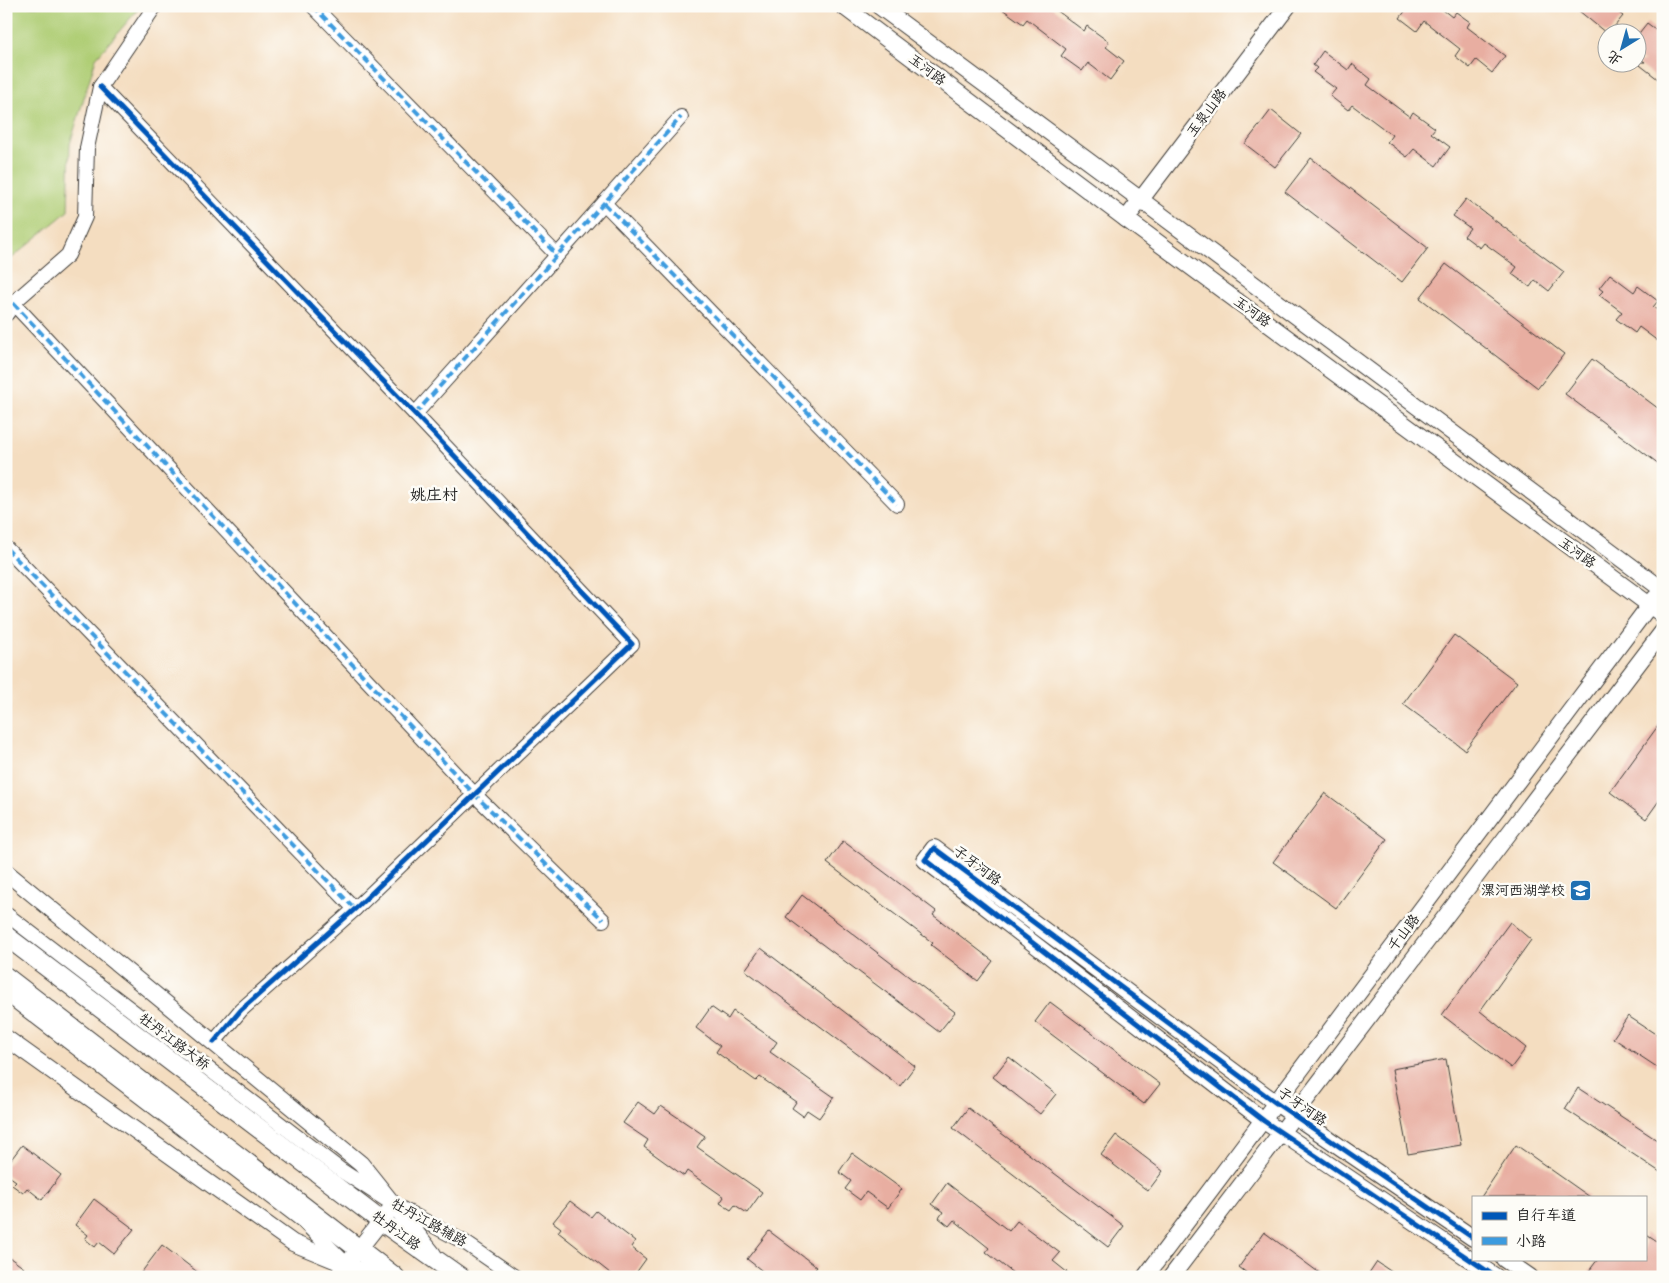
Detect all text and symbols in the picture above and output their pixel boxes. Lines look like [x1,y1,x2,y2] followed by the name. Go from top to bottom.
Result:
[1596,22,1646,72] north arrow
[1603,45,1627,71] text: 北
[904,49,950,91] street label: 玉河路
[1181,84,1233,142] street label: 玉泉山路
[1229,291,1275,333] street label: 玉河路
[410,483,458,508] district label: 姚庄村
[1554,532,1600,574] street label: 玉河路
[948,840,1006,892] street label: 子牙河路
[1569,879,1593,903] school or university icon: 漯河西湖学校
[1481,880,1565,902] place label: 漯河西湖学校
[1383,910,1425,956] street label: 千山路
[134,1008,214,1076] street label: 牡丹江路大桥
[1273,1082,1331,1132] street label: 子牙河路
[388,1195,470,1251] street label: 牡丹江路辅路
[1472,1196,1646,1260] legend
[1516,1204,1576,1228] text: 自行车道
[368,1208,424,1254] street label: 牡丹江路
[1516,1230,1546,1254] text: 小路

